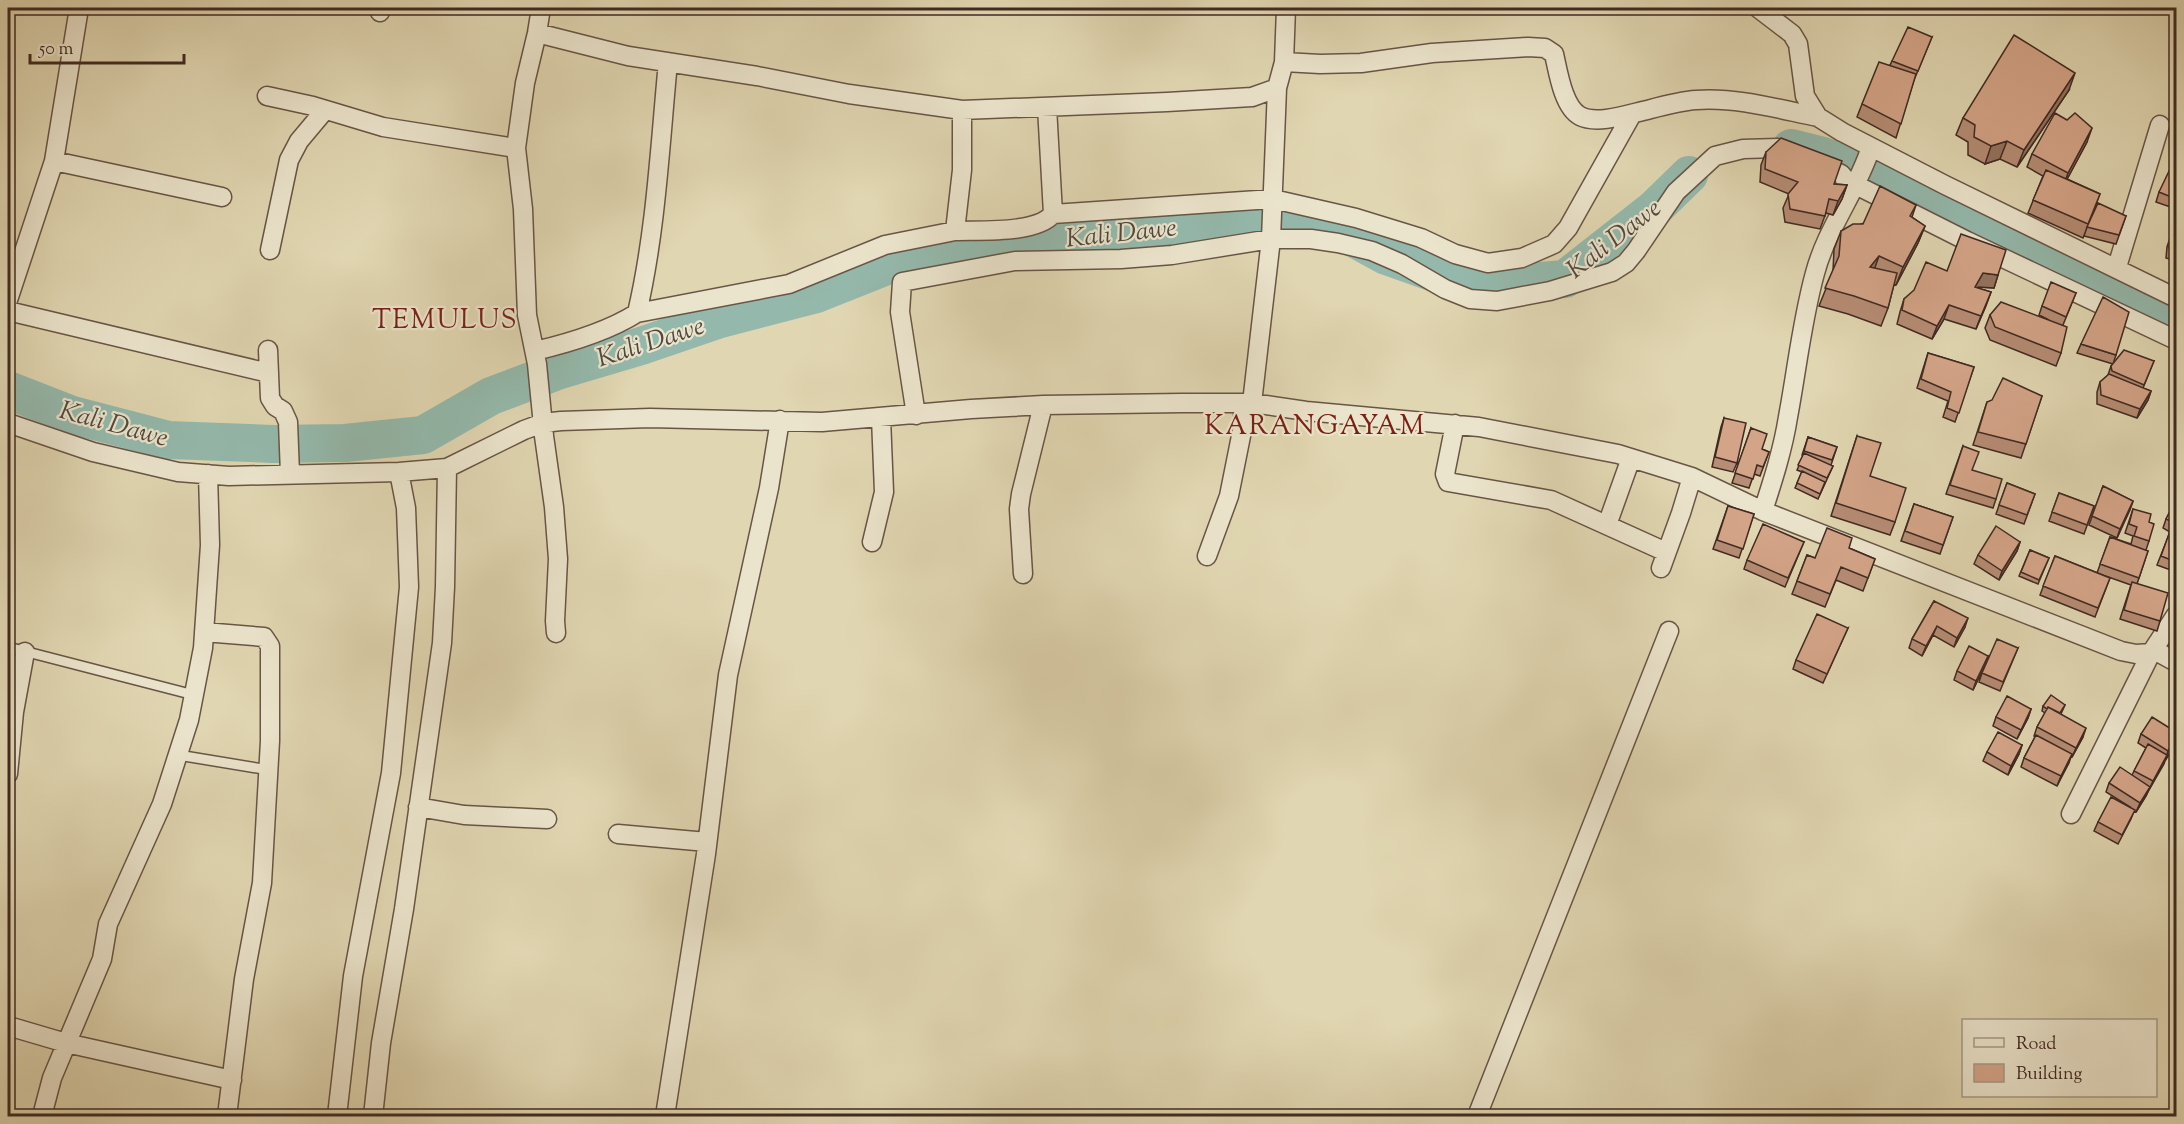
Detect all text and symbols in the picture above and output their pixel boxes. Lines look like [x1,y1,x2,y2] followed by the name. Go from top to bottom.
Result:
[30,27,184,65] scale bar
[38,37,74,63] text: 50 m
[1559,191,1670,289] water label: Kali Dawe
[1064,210,1179,259] water label: Kali Dawe
[372,302,518,341] district label: TEMULUS
[592,309,709,378] water label: Kali Dawe
[55,393,172,458] water label: Kali Dawe
[1204,408,1426,447] district label: KARANGAYAM
[1962,1019,2157,1097] legend
[2016,1032,2056,1058] text: Road
[2016,1062,2082,1088] text: Building

